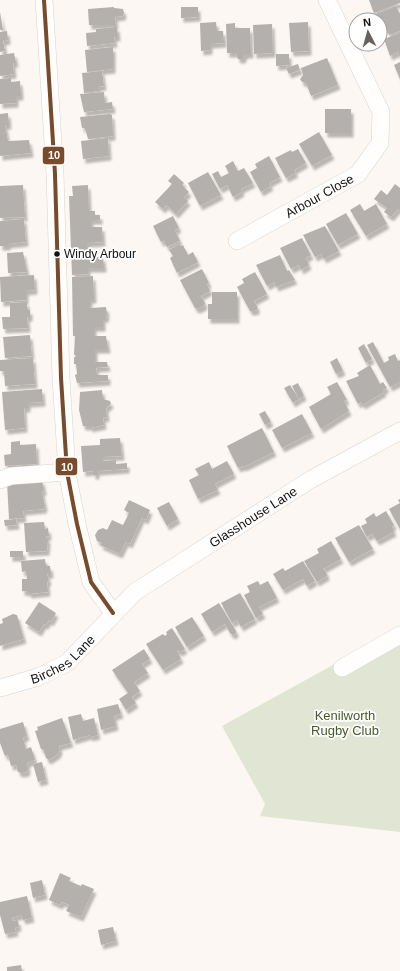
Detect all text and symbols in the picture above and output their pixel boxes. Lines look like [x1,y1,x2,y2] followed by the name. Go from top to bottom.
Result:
[348,12,388,52] north arrow
[362,16,372,28] text: N
[42,146,65,165] line badge: 10
[48,149,60,161] text: 10
[282,171,356,220] street label: Arbour Close
[64,247,136,261] place label: Windy Arbour
[52,249,62,259] marker: Windy Arbour
[55,457,78,476] line badge: 10
[61,461,73,473] text: 10
[206,483,300,550] street label: Glasshouse Lane
[29,632,97,686] street label: Birches Lane
[311,708,379,738] park label: Kenilworth Rugby Club

